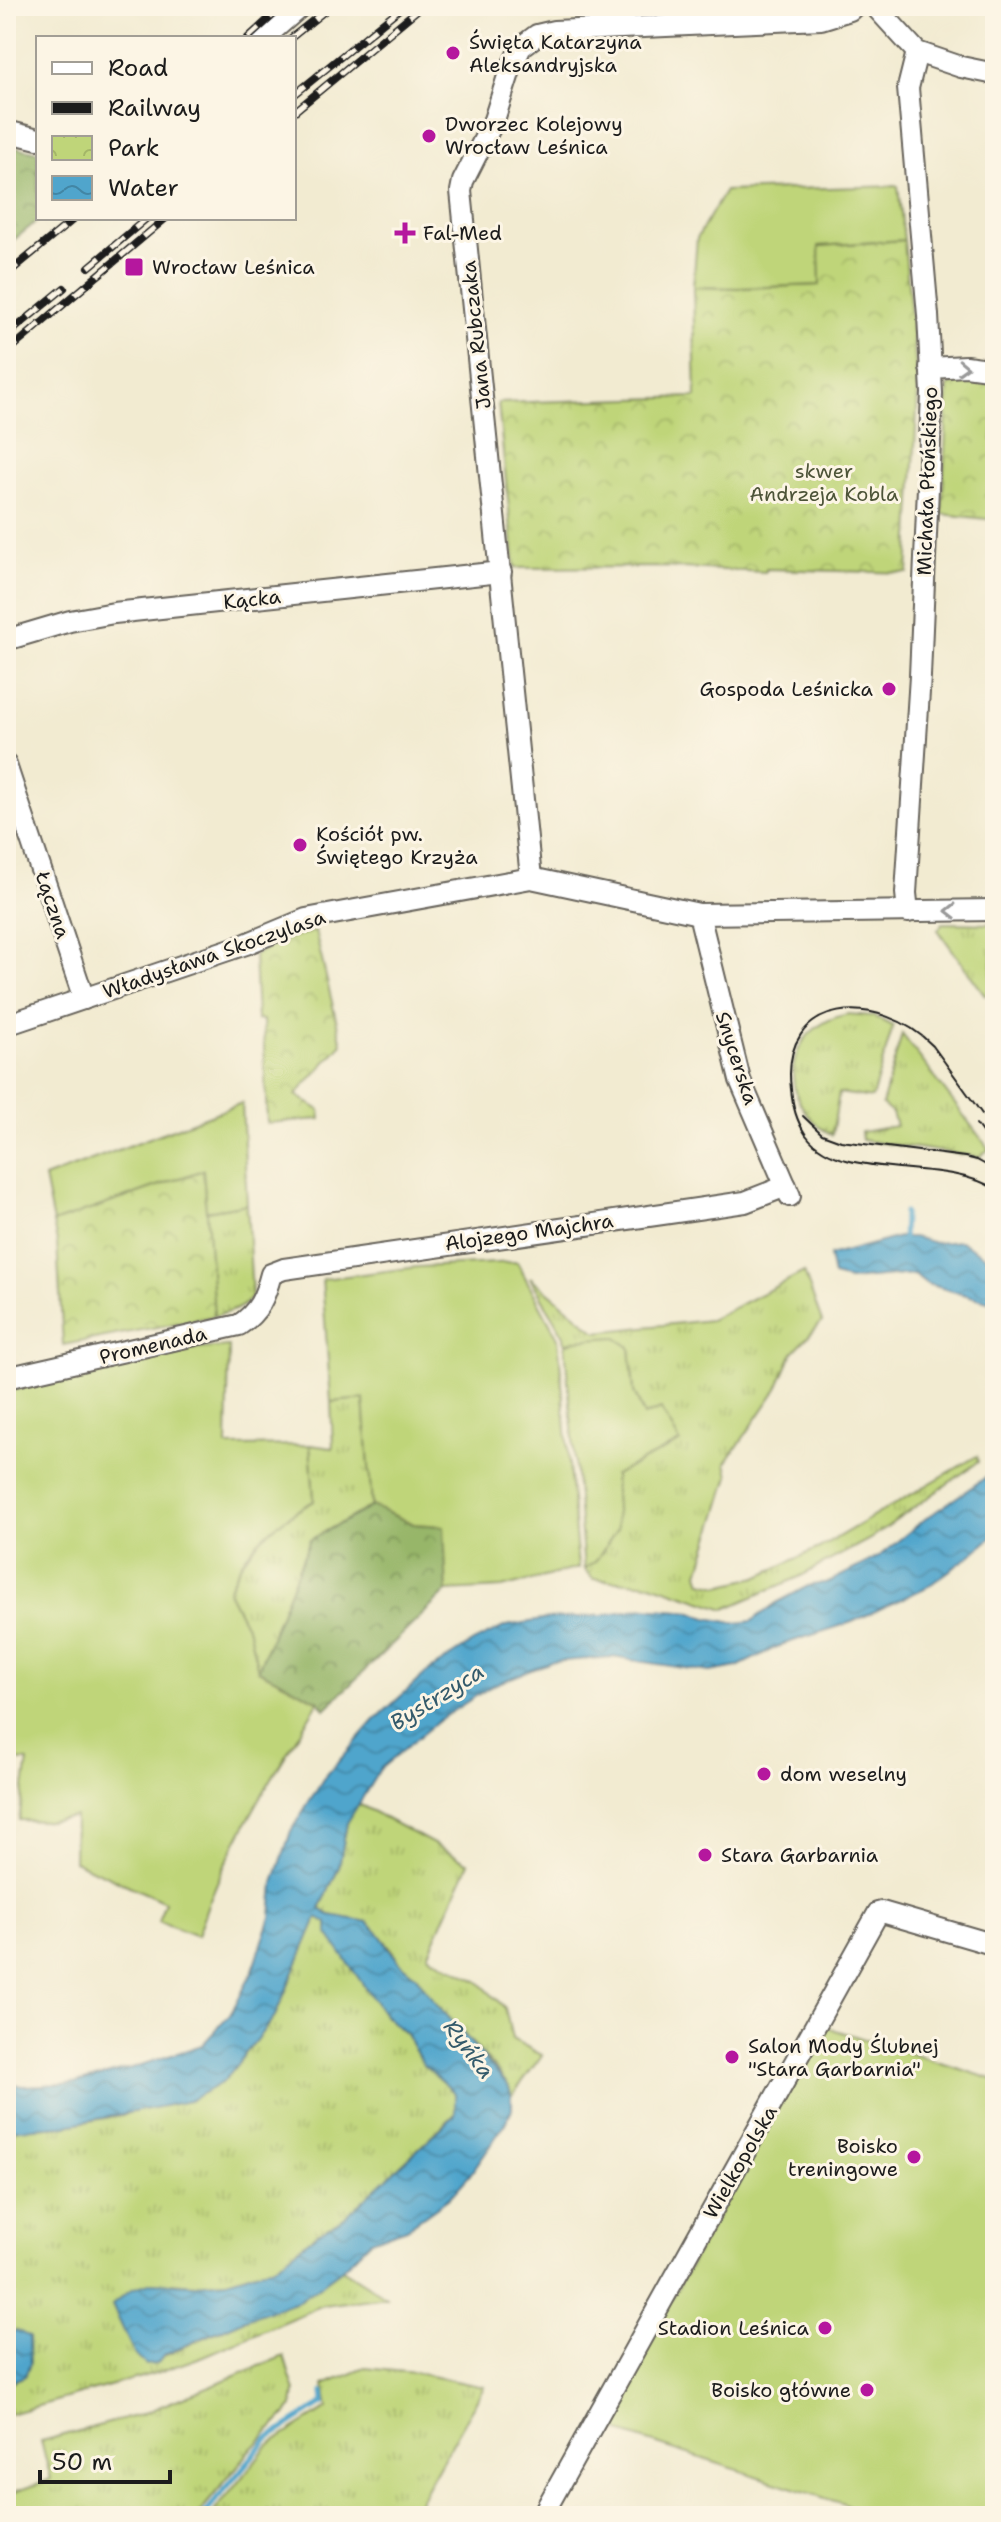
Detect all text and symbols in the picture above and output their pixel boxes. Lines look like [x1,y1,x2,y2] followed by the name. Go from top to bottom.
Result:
[469,29,642,78] place label: Święta Katarzyna Aleksandryjska
[36,36,296,220] legend
[444,44,462,62] marker: Święta Katarzyna Aleksandryjska
[108,52,168,84] text: Road
[108,92,201,124] text: Railway
[445,111,623,160] place label: Dworzec Kolejowy Wrocław Leśnica
[420,127,438,145] marker: Dworzec Kolejowy Wrocław Leśnica
[108,132,160,164] text: Park
[108,172,179,204] text: Water
[423,220,502,246] place label: Fal-Med
[394,222,416,244] marker: Fal-Med
[152,254,315,280] place label: Wrocław Leśnica
[123,256,145,278] marker: Wrocław Leśnica
[455,259,497,411] street label: Jana Rubczaka
[957,359,970,376] one-way arrow
[911,386,943,576] street label: Michała Płońskiego
[750,458,899,507] park label: skwer Andrzeja Kobla
[222,583,283,615] street label: Kącka
[699,676,874,702] place label: Gospoda Leśnicka
[880,680,898,698] marker: Gospoda Leśnicka
[316,821,478,870] place label: Kościół pw. Świętego Krzyża
[291,836,309,854] marker: Kościół pw. Świętego Krzyża
[29,867,77,942] street label: Łączna
[944,902,957,920] one-way arrow
[99,903,329,1004] street label: Władysława Skoczylasa
[710,1008,764,1108] street label: Snycerska
[443,1207,615,1257] street label: Alojzego Majchra
[97,1320,210,1370] street label: Promenada
[385,1657,489,1737] water label: Bystrzyca
[780,1761,907,1787] place label: dom weselny
[755,1765,773,1783] marker: dom weselny
[721,1842,879,1868] place label: Stara Garbarnia
[696,1846,714,1864] marker: Stara Garbarnia
[437,2014,501,2084] water label: Ryńka
[748,2033,938,2082] place label: Salon Mody Ślubnej "Stara Garbarnia"
[723,2048,741,2066] marker: Salon Mody Ślubnej "Stara Garbarnia"
[697,2100,783,2223] street label: Wielkopolska
[788,2133,898,2182] place label: Boisko treningowe
[905,2148,923,2166] marker: Boisko treningowe
[658,2315,810,2341] place label: Stadion Leśnica
[816,2319,834,2337] marker: Stadion Leśnica
[711,2377,851,2403] place label: Boisko główne
[858,2381,876,2399] marker: Boisko główne
[40,2434,170,2484] scale bar
[52,2446,112,2478] text: 50 m

